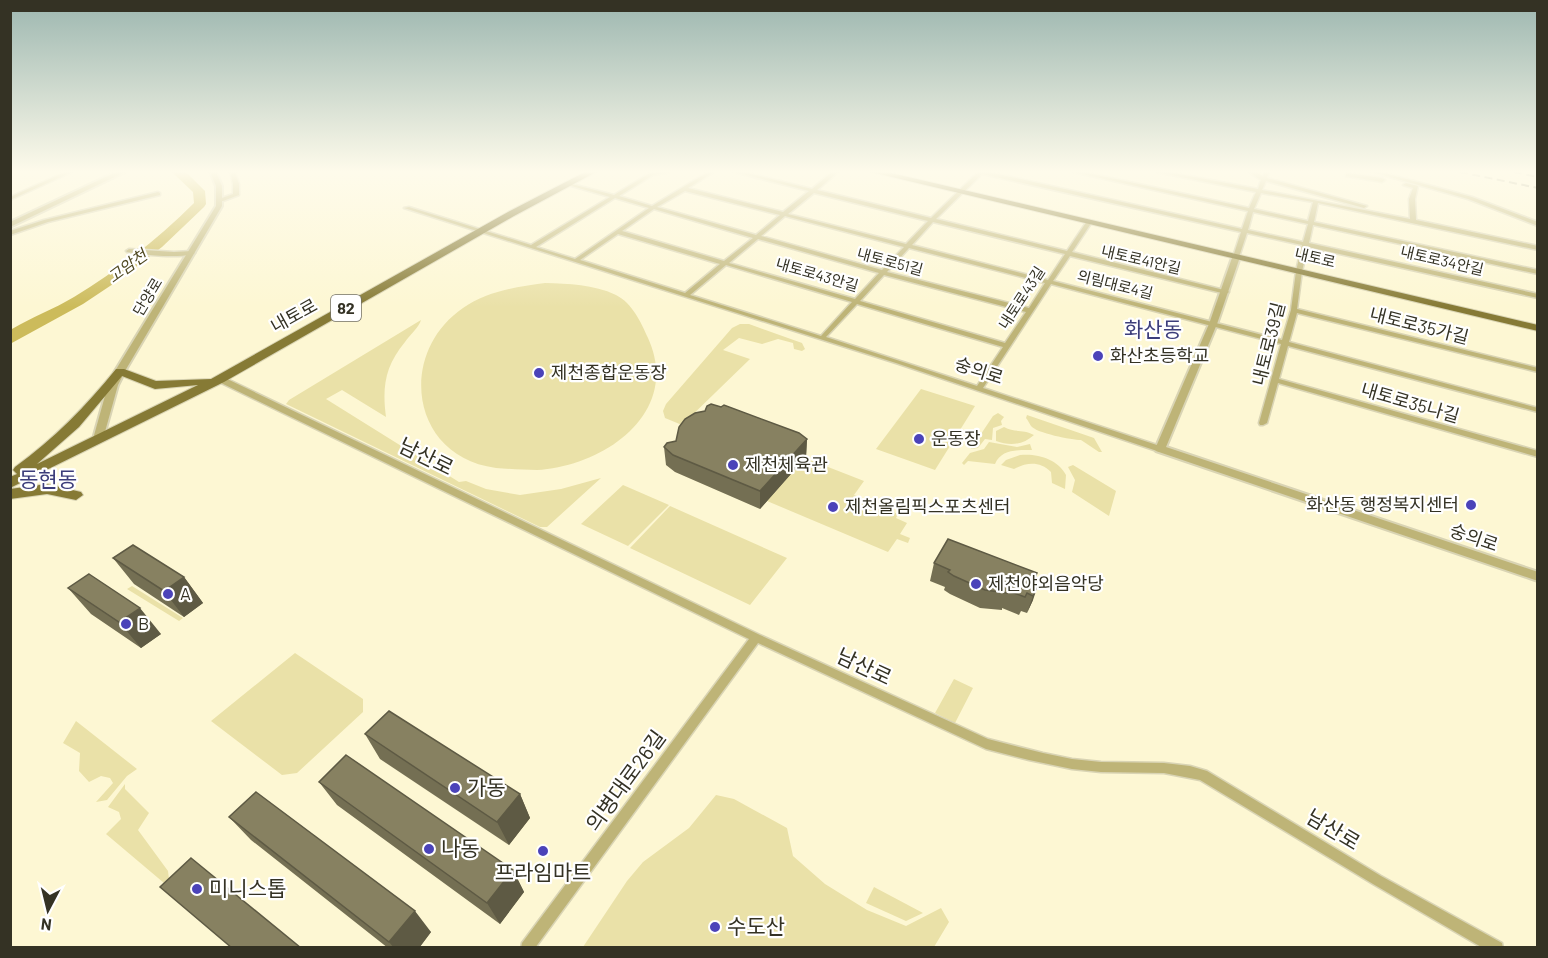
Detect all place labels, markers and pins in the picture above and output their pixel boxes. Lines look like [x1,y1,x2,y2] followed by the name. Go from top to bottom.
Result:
[1110,344,1209,366] place label: 화산초등학교
[1091,349,1105,363] marker: 화산초등학교
[551,361,667,383] place label: 제천종합운동장
[532,366,546,380] marker: 제천종합운동장
[931,427,981,449] place label: 운동장
[912,432,926,446] marker: 운동장
[745,453,828,475] place label: 제천체육관
[726,458,740,472] marker: 제천체육관
[1306,493,1459,515] place label: 화산동 행정복지센터
[845,495,1011,517] place label: 제천올림픽스포츠센터
[1464,498,1478,512] marker: 화산동 행정복지센터
[826,500,840,514] marker: 제천올림픽스포츠센터
[988,572,1104,594] place label: 제천야외음악당
[969,577,983,591] marker: 제천야외음악당
[180,582,191,604] place label: A
[161,587,175,601] marker: A
[138,612,149,634] place label: B
[119,617,133,631] marker: B
[467,774,506,799] place label: 가동
[448,781,462,795] marker: 가동
[441,835,480,860] place label: 나동
[422,842,436,856] marker: 나동
[536,844,550,858] marker: 프라임마트
[495,859,591,884] place label: 프라임마트
[209,875,286,900] place label: 미니스톱
[190,882,204,896] marker: 미니스톱
[727,913,785,938] place label: 수도산
[708,920,722,934] marker: 수도산

